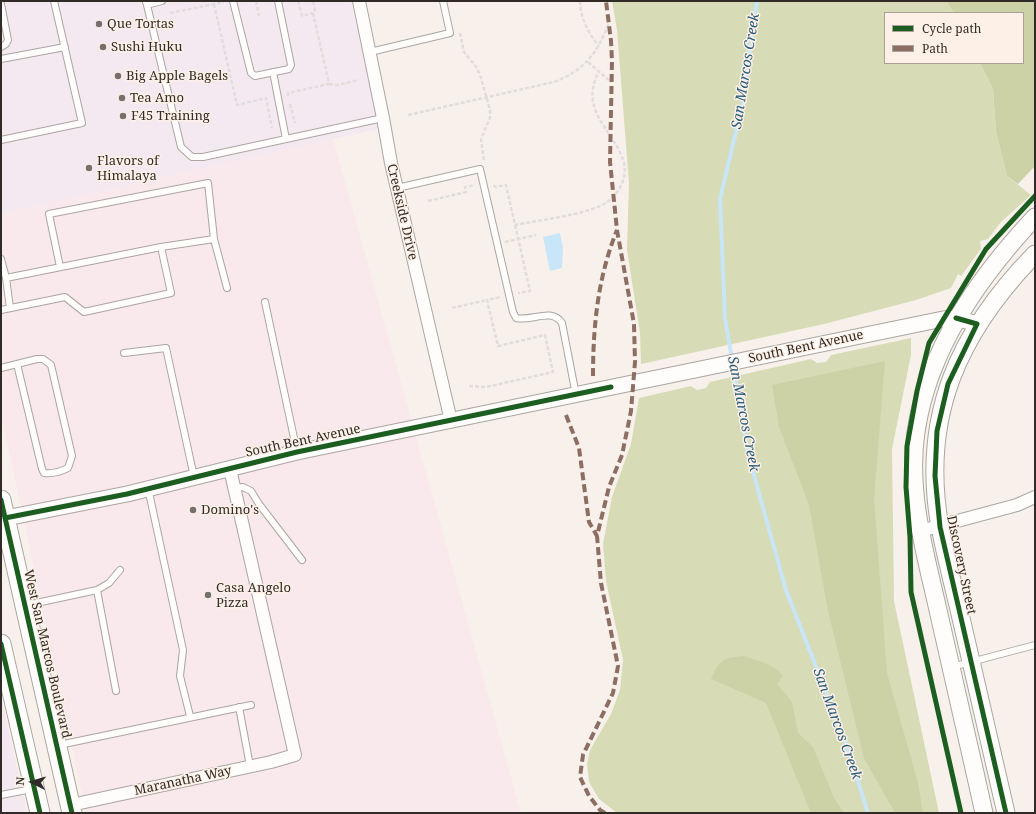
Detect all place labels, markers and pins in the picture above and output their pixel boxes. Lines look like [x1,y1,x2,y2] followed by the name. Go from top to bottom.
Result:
[107,16,174,32] place label: Que Tortas
[94,19,104,29] marker: Que Tortas
[111,39,182,55] place label: Sushi Huku
[98,42,108,52] marker: Sushi Huku
[126,68,228,84] place label: Big Apple Bagels
[113,71,123,81] marker: Big Apple Bagels
[130,90,184,106] place label: Tea Amo
[117,93,127,103] marker: Tea Amo
[131,108,210,124] place label: F45 Training
[118,111,128,121] marker: F45 Training
[97,153,159,184] place label: Flavors of Himalaya
[84,163,94,173] marker: Flavors of Himalaya
[201,502,259,518] place label: Domino's
[188,505,198,515] marker: Domino's
[216,580,291,611] place label: Casa Angelo Pizza
[203,590,213,600] marker: Casa Angelo Pizza

